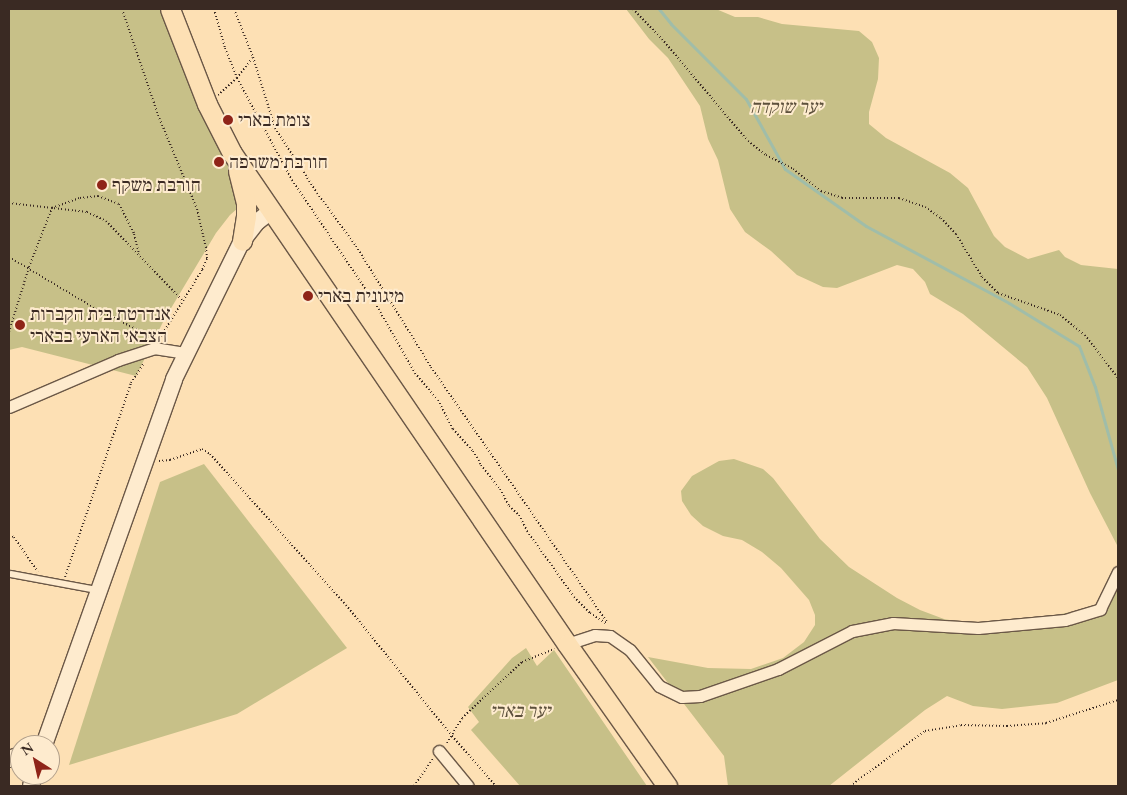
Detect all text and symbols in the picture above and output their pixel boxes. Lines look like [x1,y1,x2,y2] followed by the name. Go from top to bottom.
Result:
[750,96,822,118] park label: יער שוקדה
[238,109,310,131] place label: צומת בארי
[222,114,234,126] marker: צומת בארי
[229,151,328,173] place label: חורבת משרפה
[213,156,225,168] marker: חורבת משרפה
[112,174,201,196] place label: חורבת משקף
[96,179,108,191] marker: חורבת משקף
[318,285,404,307] place label: מיגונית בארי
[302,290,314,302] marker: מיגונית בארי
[30,303,171,347] place label: אנדרטת בית הקברות הצבאי הארעי בבארי
[14,319,26,331] marker: אנדרטת בית הקברות הצבאי הארעי בבארי
[490,700,550,722] park label: יער בארי
[10,735,60,785] north arrow
[17,738,37,759] text: N

